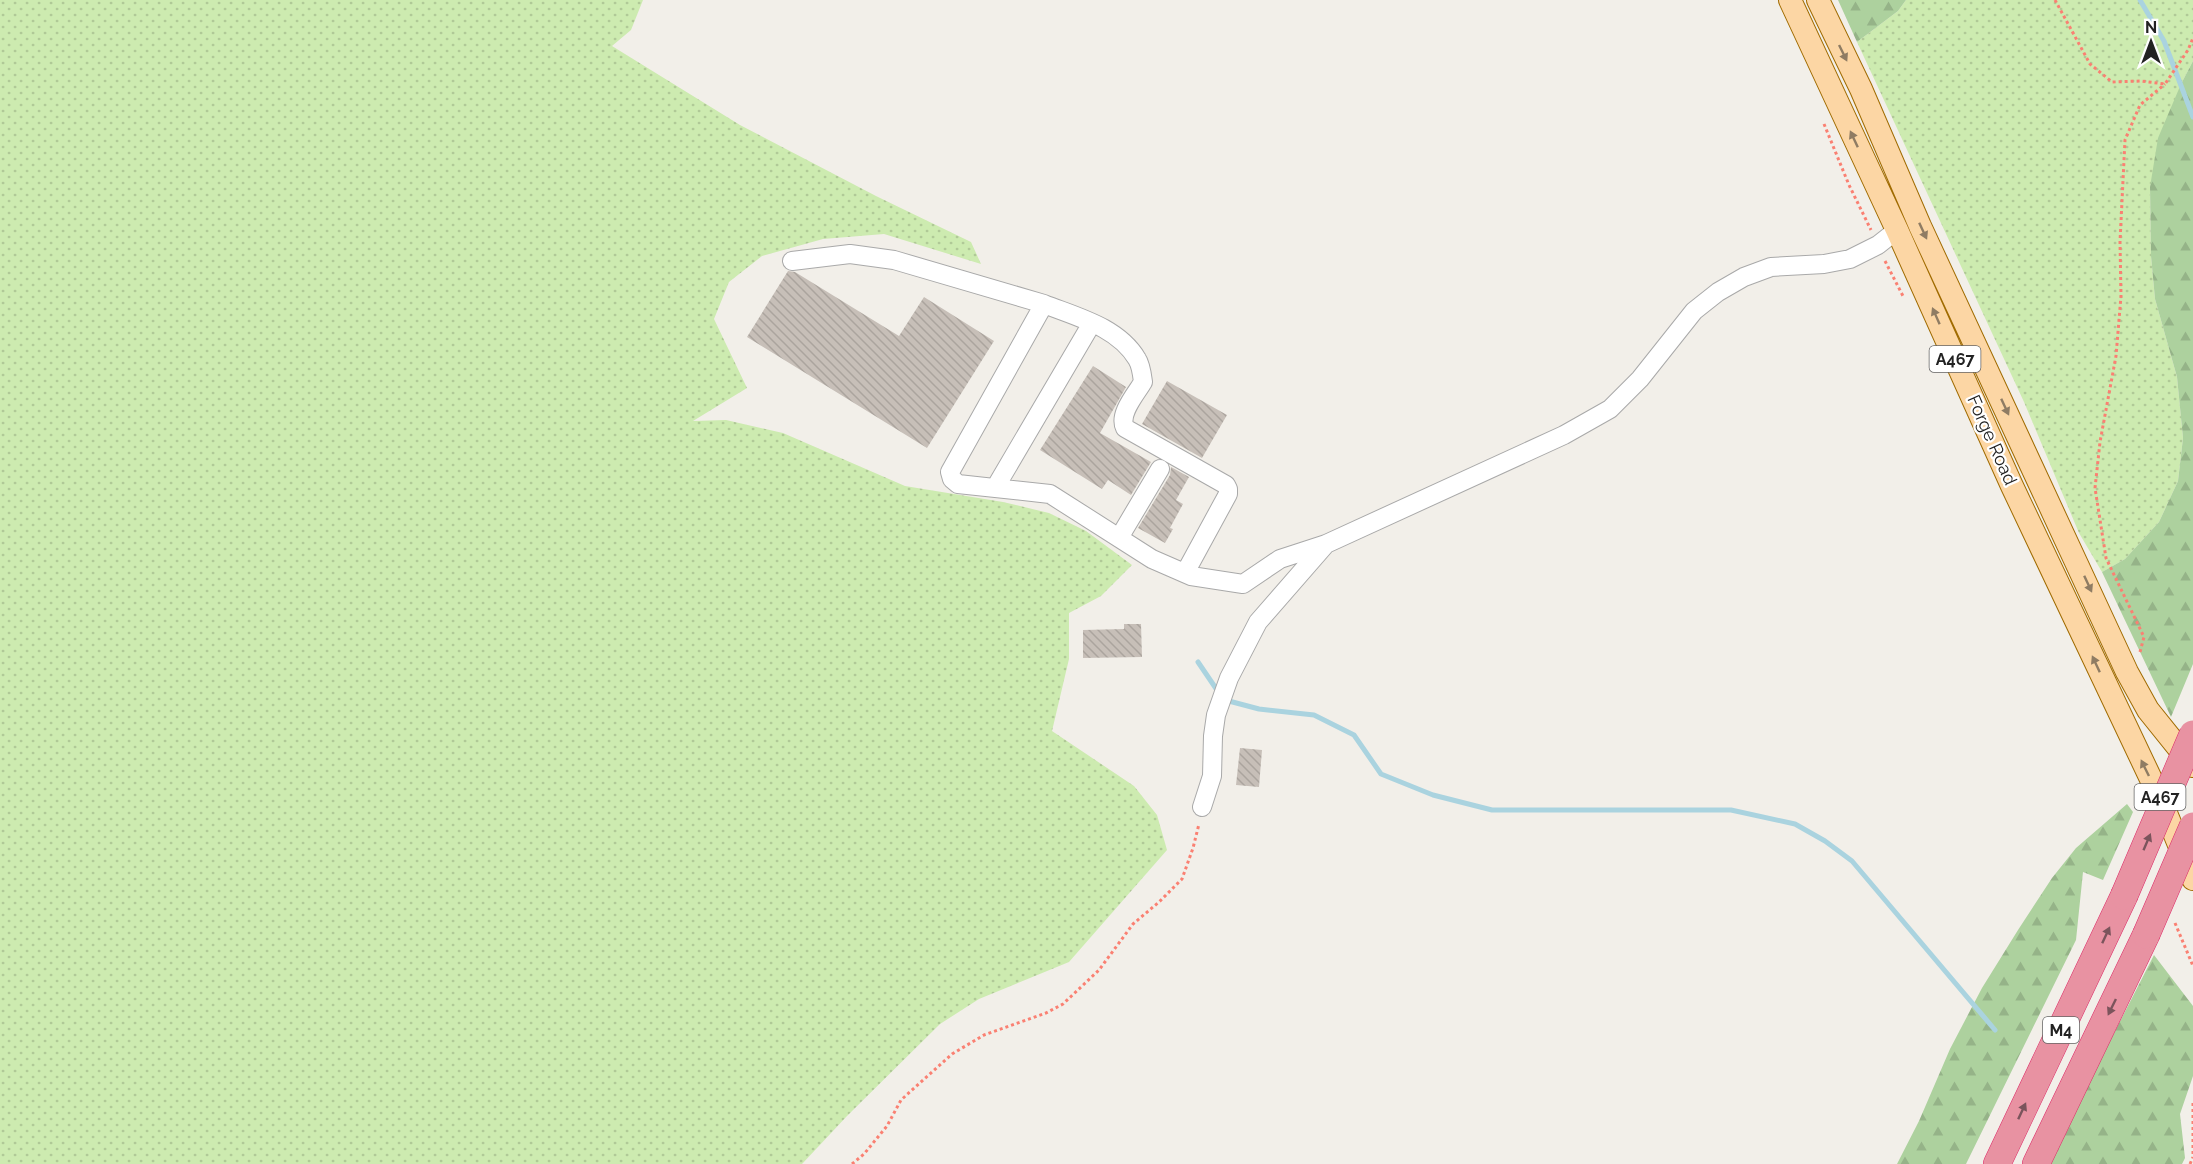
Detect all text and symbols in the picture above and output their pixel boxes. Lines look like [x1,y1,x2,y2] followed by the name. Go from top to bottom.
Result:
[2121,12,2181,72] north arrow
[2145,18,2157,37] text: N
[1839,44,1848,61] one-way arrow
[1850,130,1859,147] one-way arrow
[1918,222,1927,239] one-way arrow
[1931,306,1941,324] one-way arrow
[1930,346,1980,372] road number: A467
[1963,392,2022,488] street label: Forge Road
[2001,399,2010,416] one-way arrow
[2083,576,2092,593] one-way arrow
[2092,656,2101,673] one-way arrow
[2141,759,2150,776] one-way arrow
[2134,784,2186,810] road number: A467
[2142,833,2152,851] one-way arrow
[2101,926,2110,943] one-way arrow
[2107,998,2116,1015] one-way arrow
[2043,1017,2079,1043] road number: M4
[2018,1103,2027,1120] one-way arrow

